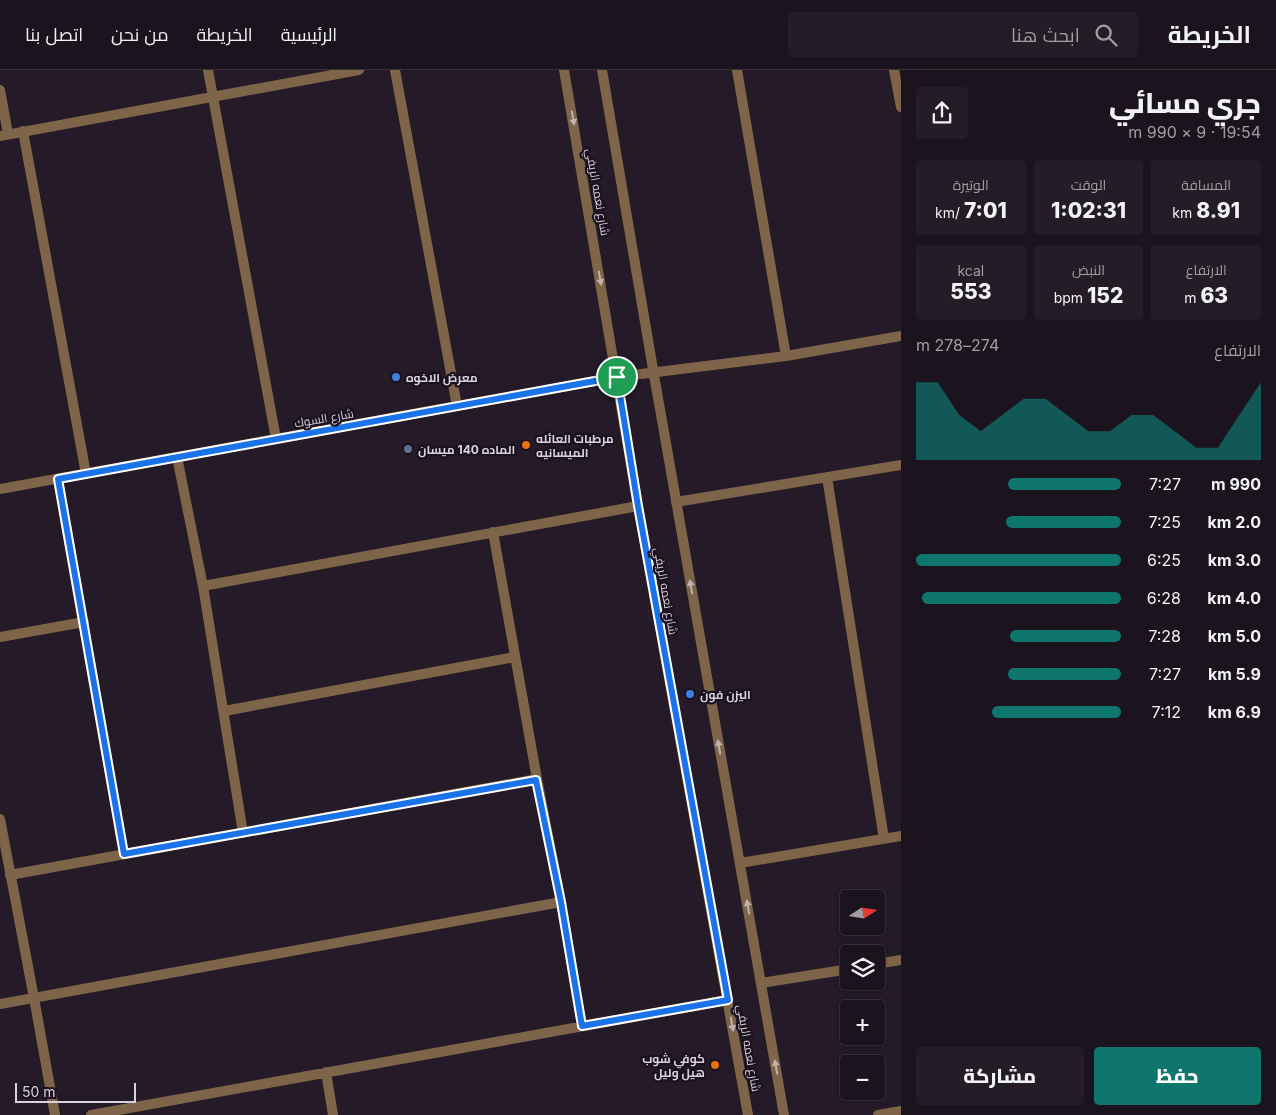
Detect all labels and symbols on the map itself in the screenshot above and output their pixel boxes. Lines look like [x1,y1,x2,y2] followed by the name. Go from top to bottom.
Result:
[569,110,577,126] one-way arrow
[580,147,613,237] street label: شارع نعمه الريفي
[597,271,605,287] one-way arrow
[596,356,638,398] pin
[406,370,478,386] place label: معرض الاخوه
[390,371,402,383] marker: معرض الاخوه
[293,405,355,432] street label: شارع السوك
[536,431,614,460] place label: مرطبات العائله الميسانيه
[520,439,532,451] marker: مرطبات العائله الميسانيه
[418,442,515,458] place label: الماده 140 ميسان
[402,443,414,455] marker: الماده 140 ميسان
[648,546,681,636] street label: شارع نعمه الريفي
[687,579,695,595] one-way arrow
[700,687,751,703] place label: اليزن فون
[684,688,696,700] marker: اليزن فون
[715,739,723,755] one-way arrow
[840,890,885,935] north arrow
[743,899,751,915] one-way arrow
[731,1003,764,1093] street label: شارع نعمه الريفي
[729,1016,737,1032] one-way arrow
[642,1051,705,1081] place label: كوفي شوب هيل وليل
[709,1059,721,1071] marker: كوفي شوب هيل وليل
[772,1059,780,1075] one-way arrow
[15,1080,136,1103] scale bar

